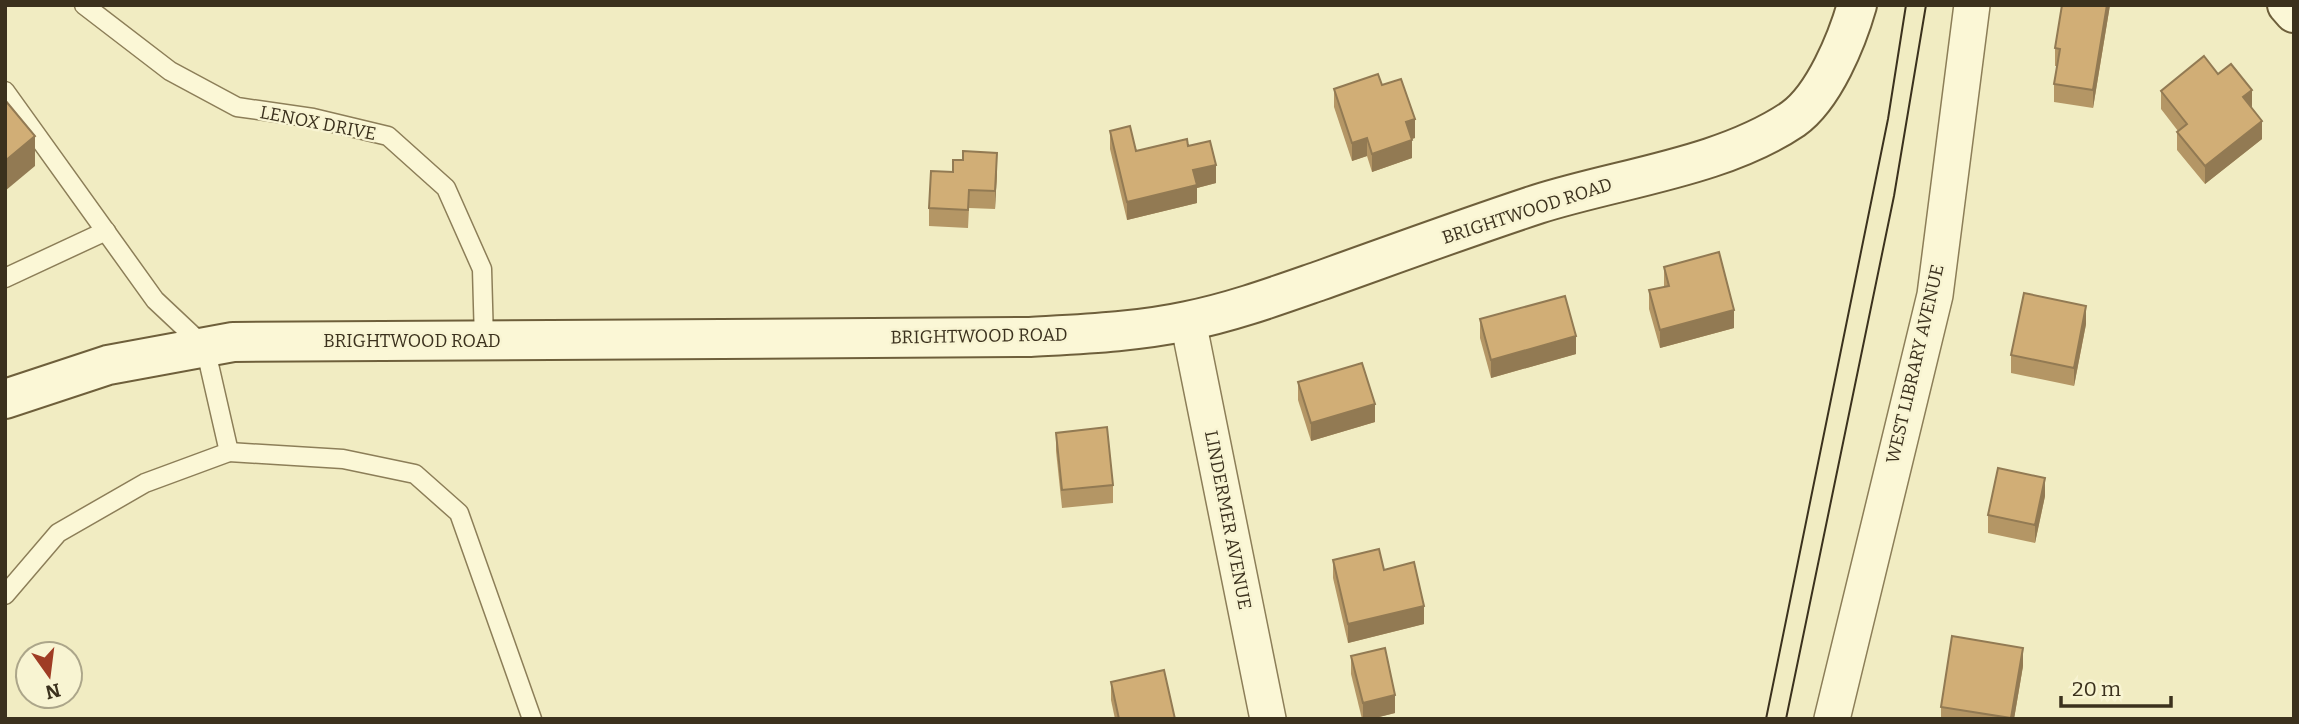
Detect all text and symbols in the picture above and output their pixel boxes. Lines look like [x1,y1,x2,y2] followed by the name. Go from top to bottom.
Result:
[258,101,378,145] street label: LENOX DRIVE
[1439,173,1615,249] street label: BRIGHTWOOD ROAD
[1881,262,1949,466] street label: WEST LIBRARY AVENUE
[890,323,1068,349] street label: BRIGHTWOOD ROAD
[323,330,501,352] street label: BRIGHTWOOD ROAD
[1200,429,1256,611] street label: LINDERMER AVENUE
[14,640,84,710] north arrow
[2061,664,2171,708] scale bar
[2072,676,2121,702] text: 20 m
[43,678,63,704] text: N

